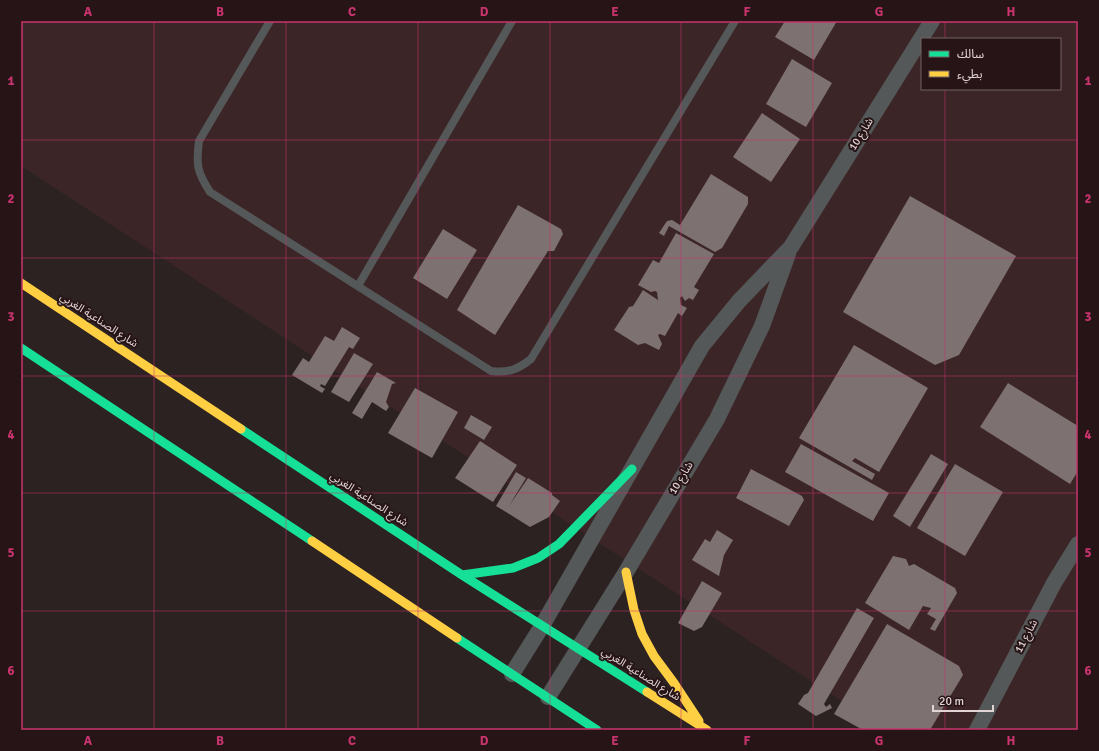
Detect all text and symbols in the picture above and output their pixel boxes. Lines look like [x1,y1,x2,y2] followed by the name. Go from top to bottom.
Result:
[84,4,93,20] text: A
[216,4,224,20] text: B
[348,4,356,20] text: C
[480,4,489,20] text: D
[611,4,619,20] text: E
[744,4,751,20] text: F
[875,4,883,20] text: G
[1007,4,1015,20] text: H
[921,38,1061,90] legend
[957,47,984,62] text: سالك
[957,67,983,84] text: بطيء
[7,73,15,89] text: 1
[1084,73,1092,89] text: 1
[846,115,877,153] street label: شارع 10
[7,191,15,207] text: 2
[1084,191,1092,207] text: 2
[56,290,141,352] street label: شارع الصناعية الغربي
[7,309,15,325] text: 3
[1084,309,1092,325] text: 3
[7,427,15,443] text: 4
[1084,427,1092,443] text: 4
[666,459,697,497] street label: شارع 10
[326,469,411,531] street label: شارع الصناعية الغربي
[7,545,15,561] text: 5
[1084,545,1092,561] text: 5
[1012,617,1041,655] street label: شارع 11
[598,645,683,706] street label: شارع الصناعية الغربي
[7,663,15,679] text: 6
[1084,663,1092,679] text: 6
[933,687,993,713] scale bar
[939,694,964,709] text: 20 m
[84,733,93,749] text: A
[216,733,224,749] text: B
[348,733,356,749] text: C
[480,733,489,749] text: D
[611,733,619,749] text: E
[744,733,751,749] text: F
[875,733,883,749] text: G
[1007,733,1015,749] text: H

